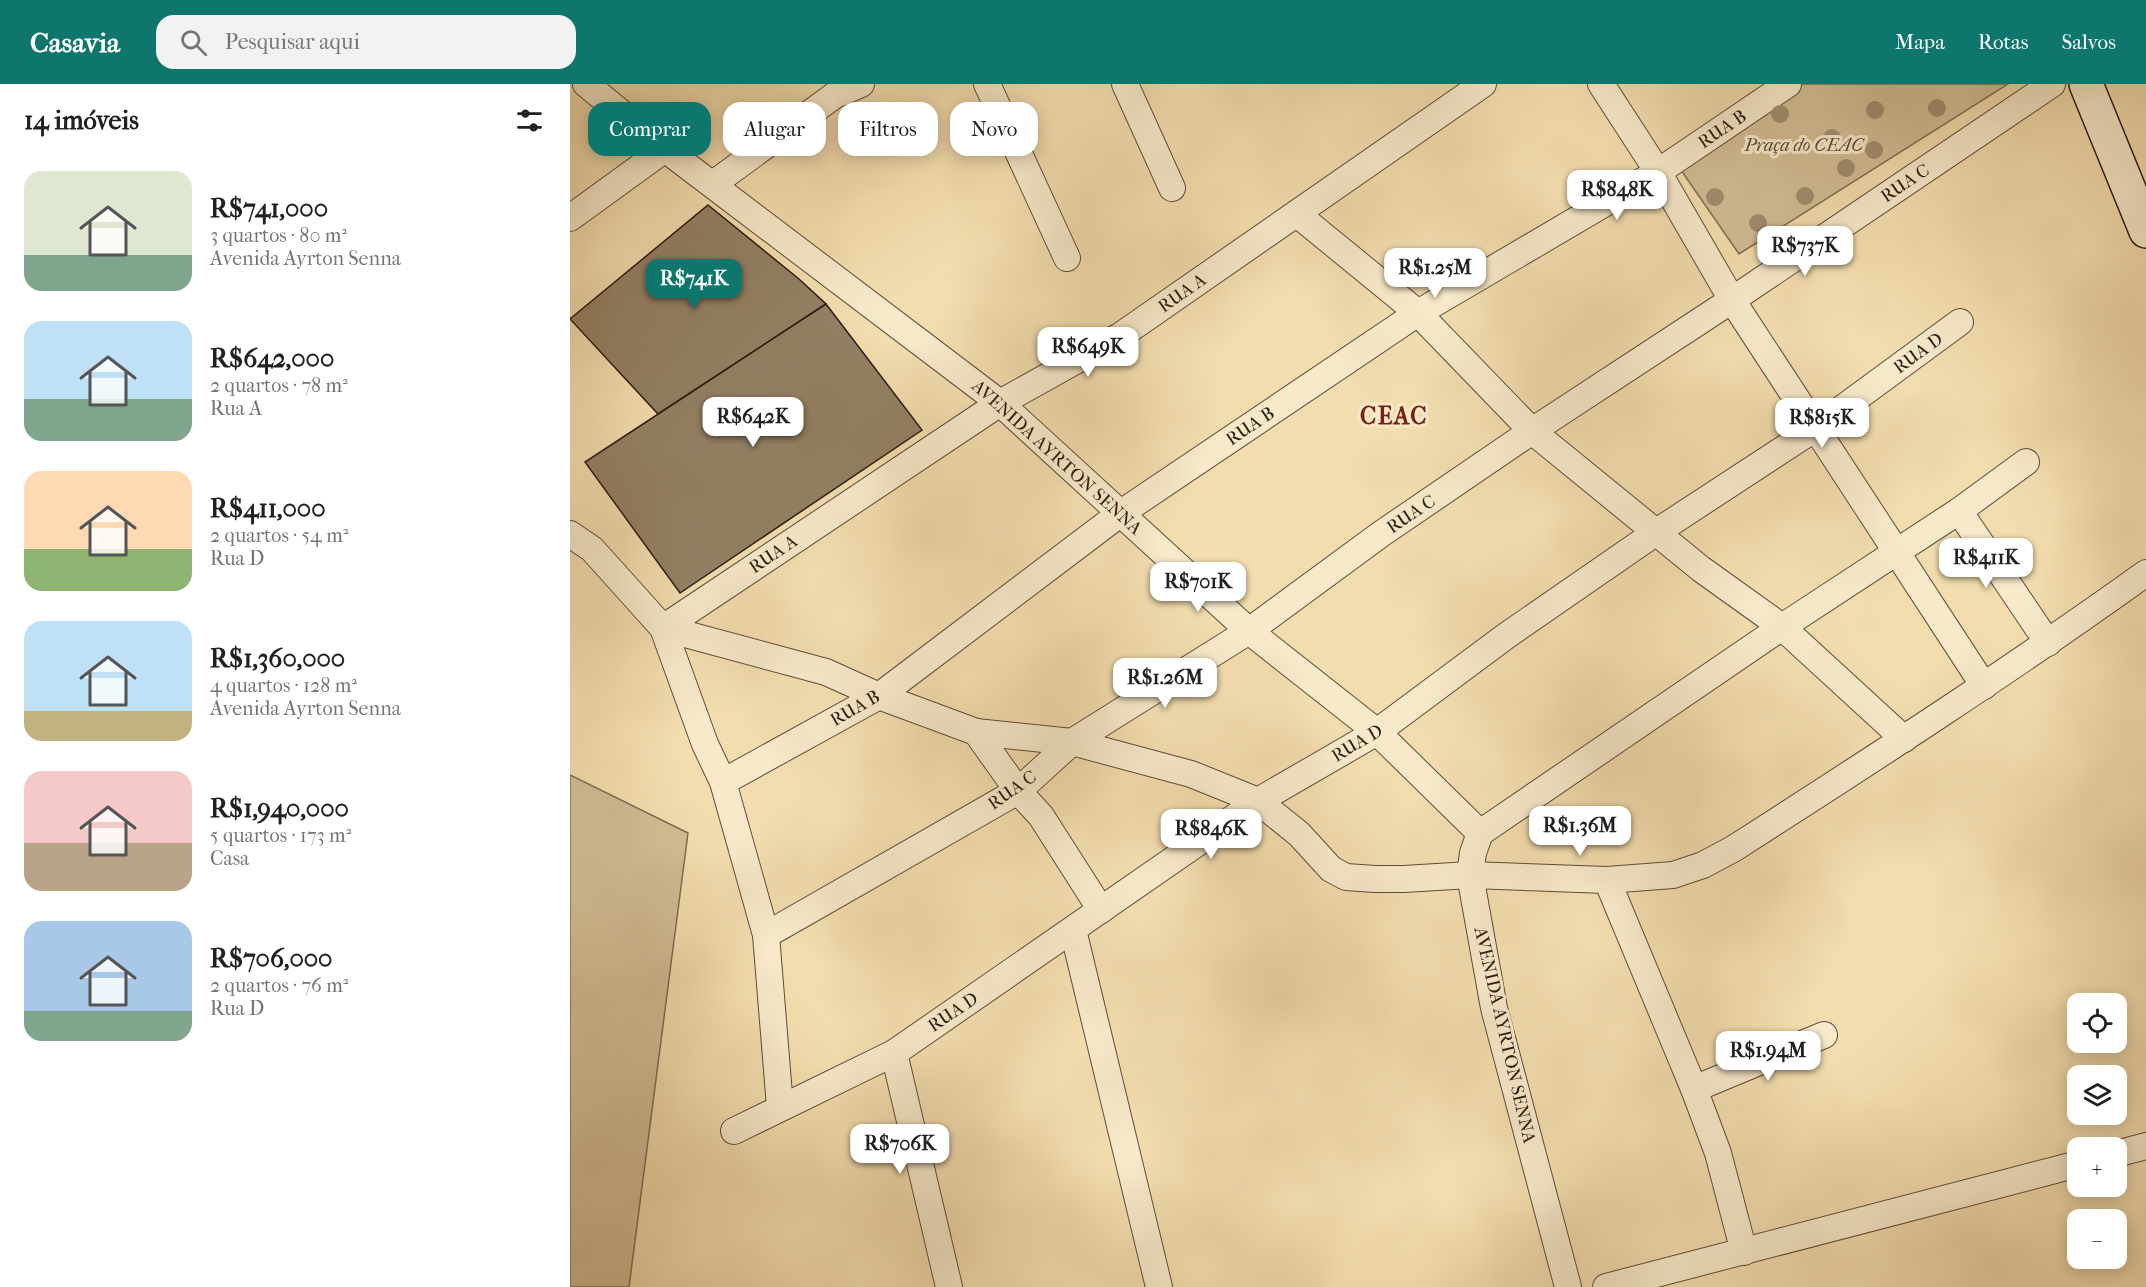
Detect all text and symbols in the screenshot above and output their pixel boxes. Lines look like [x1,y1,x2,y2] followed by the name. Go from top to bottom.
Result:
[156,15,576,69] search box
[30,26,120,59] text: Casavia
[177,26,210,59] icon: search
[225,29,360,55] text: Pesquisar aqui
[1895,30,1945,54] text: Mapa
[1978,30,2028,54] text: Rotas
[2061,30,2116,54] text: Salvos
[588,102,711,156] chip: Comprar
[723,102,826,156] chip: Alugar
[838,102,938,156] chip: Filtros
[950,102,1038,156] chip: Novo
[513,104,546,137] icon: filters
[24,105,139,136] text: 14 imóveis
[1694,106,1750,153] street label: RUA B
[1744,135,1865,156] park label: Praça do CEAC
[1877,160,1934,207] street label: RUA C
[1568,170,1666,221] pin: R$848K
[1581,178,1653,201] text: R$848K
[210,193,328,224] text: R$741,000
[72,195,144,267] icon: home
[210,224,347,247] text: 3 quartos · 80 m²
[1756,226,1854,277] pin: R$737K
[1771,234,1839,257] text: R$737K
[210,247,401,270] text: Avenida Ayrton Senna
[1380,248,1490,299] pin: R$1.25M
[1398,256,1472,279] text: R$1.25M
[645,259,743,310] pin: R$741K
[660,267,728,290] text: R$741K
[1154,269,1211,317] street label: RUA A
[1039,327,1137,378] pin: R$649K
[1890,329,1947,378] street label: RUA D
[1051,335,1125,358] text: R$649K
[210,343,334,374] text: R$642,000
[72,345,144,417] icon: home
[210,374,348,397] text: 2 quartos · 78 m²
[967,375,1146,539] street label: AVENIDA AYRTON SENNA
[210,397,262,420] text: Rua A
[704,397,802,448] pin: R$642K
[1773,398,1871,449] pin: R$815K
[1360,402,1428,430] district label: CEAC
[1222,403,1278,450] street label: RUA B
[717,405,789,428] text: R$642K
[1789,406,1855,429] text: R$815K
[1383,491,1440,538] street label: RUA C
[210,493,325,524] text: R$411,000
[72,495,144,567] icon: home
[210,524,348,547] text: 2 quartos · 54 m²
[745,531,802,578] street label: RUA A
[1937,538,2035,589] pin: R$411K
[1953,546,2019,569] text: R$411K
[210,547,264,570] text: Rua D
[1149,562,1247,613] pin: R$701K
[1164,570,1232,593] text: R$701K
[210,643,345,674] text: R$1,360,000
[72,645,144,717] icon: home
[1110,658,1220,709] pin: R$1.26M
[1127,666,1203,689] text: R$1.26M
[210,674,357,697] text: 4 quartos · 128 m²
[827,686,884,731] street label: RUA B
[210,697,401,720] text: Avenida Ayrton Senna
[1328,720,1387,767] street label: RUA D
[984,766,1040,815] street label: RUA C
[210,793,349,824] text: R$1,940,000
[72,795,144,867] icon: home
[1525,806,1635,857] pin: R$1.36M
[1162,809,1260,860] pin: R$846K
[1543,814,1617,837] text: R$1.36M
[1175,817,1247,840] text: R$846K
[210,824,351,847] text: 5 quartos · 173 m²
[210,847,249,870] text: Casa
[1469,924,1540,1146] street label: AVENIDA AYRTON SENNA
[210,943,332,974] text: R$706,000
[72,945,144,1017] icon: home
[210,974,348,997] text: 2 quartos · 76 m²
[924,988,982,1037] street label: RUA D
[2067,993,2127,1269] map controls
[2067,993,2127,1053] button: locate
[210,997,264,1020] text: Rua D
[1713,1031,1823,1082] pin: R$1.94M
[1730,1039,1806,1062] text: R$1.94M
[2067,1065,2127,1125] button: layers
[851,1124,949,1175] pin: R$706K
[864,1132,936,1155] text: R$706K
[2067,1137,2127,1197] button: +
[2067,1209,2127,1269] button: −

